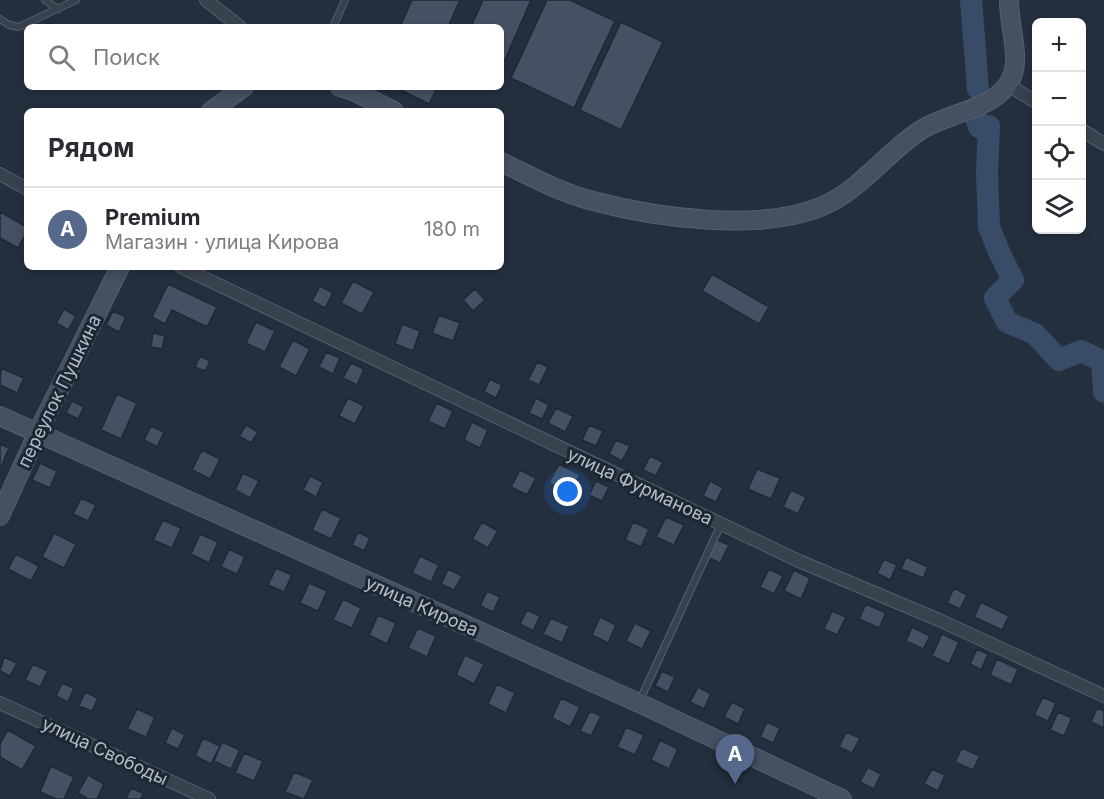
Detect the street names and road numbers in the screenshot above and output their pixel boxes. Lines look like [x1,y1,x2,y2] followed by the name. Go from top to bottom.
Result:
[13,311,105,471] street label: переулок Пушкина
[564,443,716,529] street label: улица Фурманова
[362,572,482,640] street label: улица Кирова
[39,713,171,789] street label: улица Свободы

